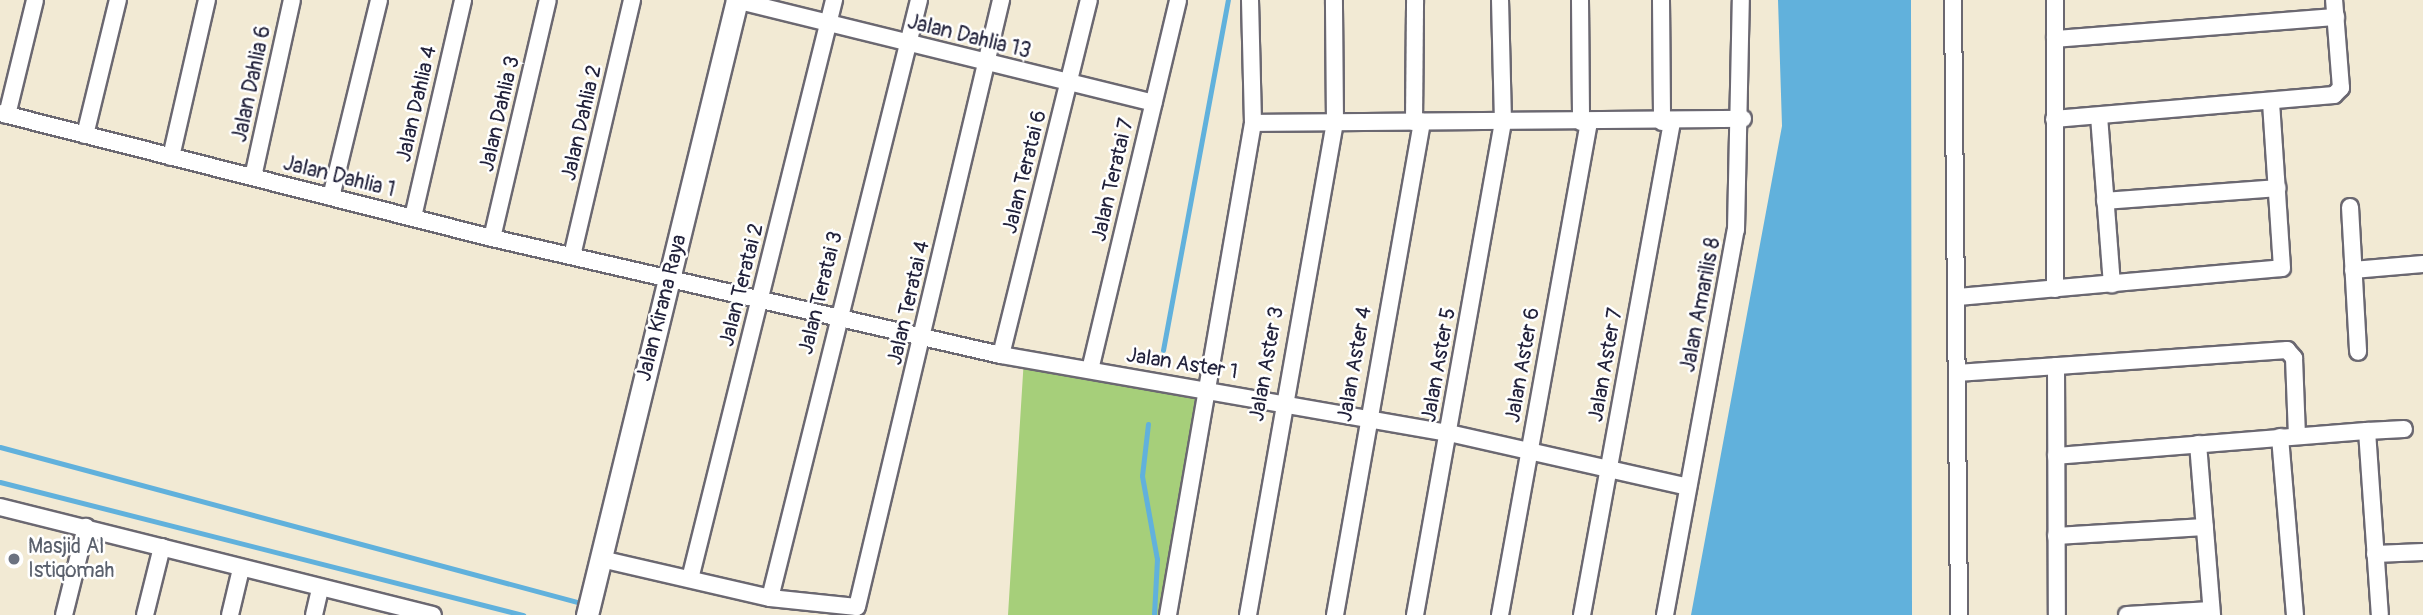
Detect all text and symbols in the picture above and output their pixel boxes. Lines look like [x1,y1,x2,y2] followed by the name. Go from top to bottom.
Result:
[905,10,1033,64] street label: Jalan Dahlia 13
[227,23,277,145] street label: Jalan Dahlia 6
[391,43,443,165] street label: Jalan Dahlia 4
[474,54,526,174] street label: Jalan Dahlia 3
[556,63,608,183] street label: Jalan Dahlia 2
[997,108,1053,236] street label: Jalan Teratai 6
[1087,116,1139,244] street label: Jalan Teratai 7
[280,151,398,203] street label: Jalan Dahlia 1
[715,221,769,349] street label: Jalan Teratai 2
[794,229,848,357] street label: Jalan Teratai 3
[632,232,692,384] street label: Jalan Kirana Raya
[1676,236,1726,374] street label: Jalan Amarilis 8
[882,239,936,367] street label: Jalan Teratai 4
[1332,304,1378,424] street label: Jalan Aster 4
[1245,305,1289,423] street label: Jalan Aster 3
[1500,305,1546,425] street label: Jalan Aster 6
[1417,306,1461,424] street label: Jalan Aster 5
[1584,306,1628,424] street label: Jalan Aster 7
[1124,343,1240,385] street label: Jalan Aster 1
[28,534,114,584] place label: Masjid Al Istiqomah
[6,551,22,567] marker: Masjid Al Istiqomah

